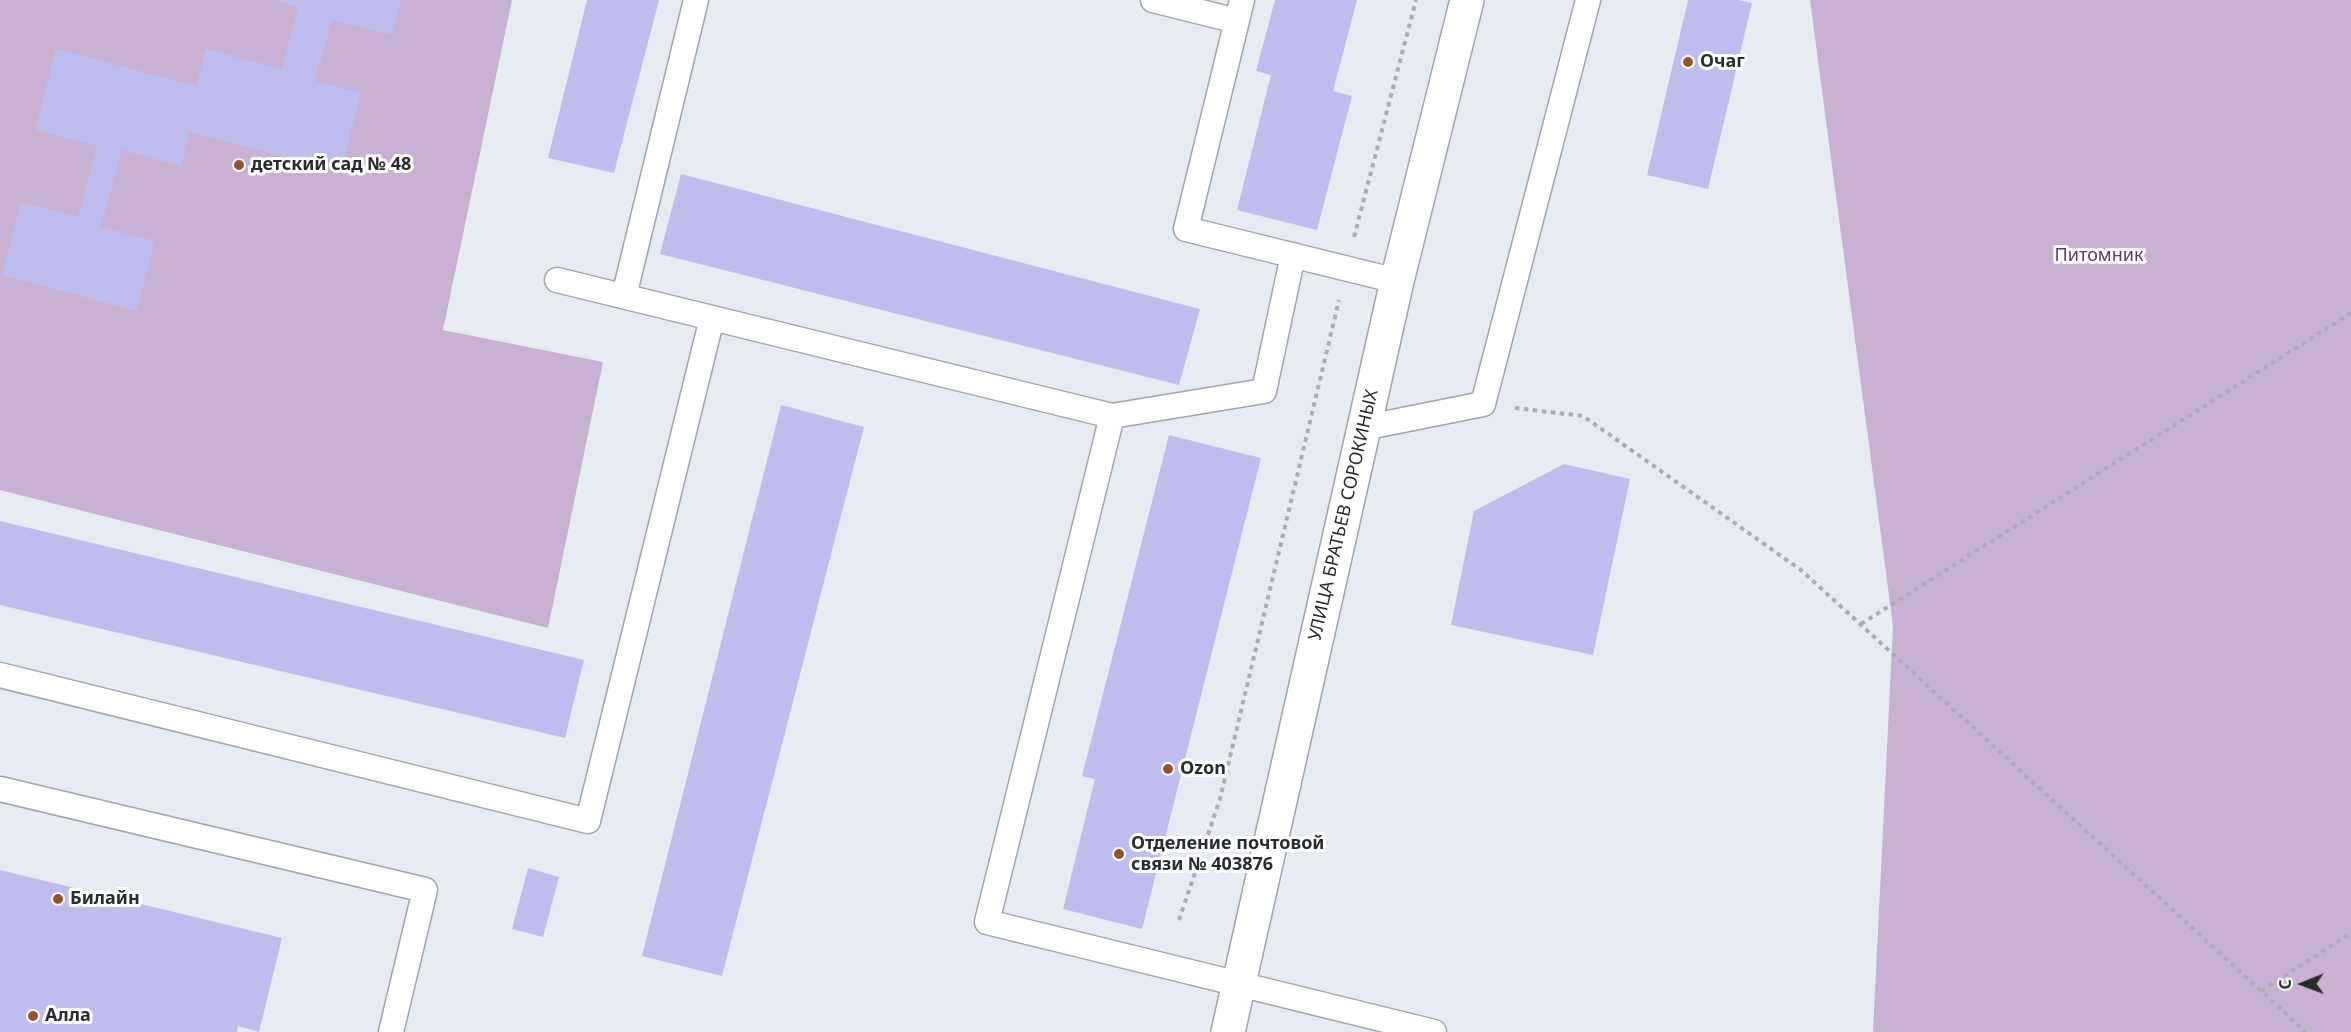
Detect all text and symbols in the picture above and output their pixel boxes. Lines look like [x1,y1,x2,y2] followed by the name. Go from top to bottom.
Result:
[1700,51,1745,73] place label: Очаг
[1681,55,1695,69] marker: Очаг
[251,154,411,176] place label: детский сад № 48
[232,158,246,172] marker: детский сад № 48
[2055,245,2143,267] park label: Питомник
[1305,387,1383,643] street label: УЛИЦА БРАТЬЕВ СОРОКИНЫХ
[1180,758,1226,780] place label: Ozon
[1161,762,1175,776] marker: Ozon
[1131,833,1324,876] place label: Отделение почтовой связи № 403876
[1112,847,1126,861] marker: Отделение почтовой связи № 403876
[70,888,140,910] place label: Билайн
[51,892,65,906] marker: Билайн
[2273,954,2333,1014] north arrow
[2274,979,2296,990] text: С
[45,1005,91,1027] place label: Алла
[26,1009,40,1023] marker: Алла

